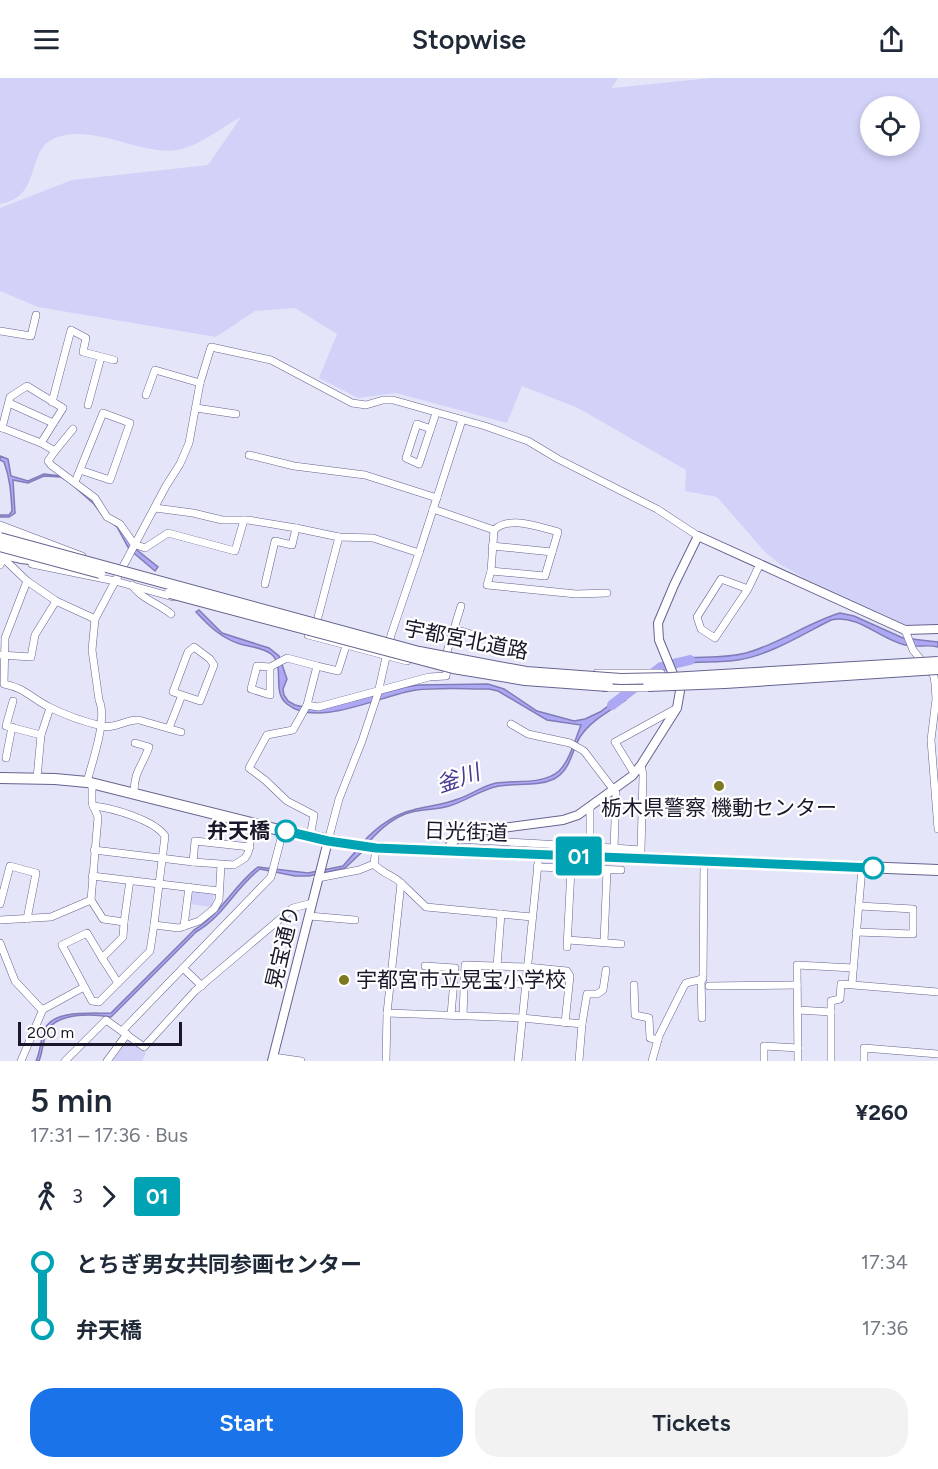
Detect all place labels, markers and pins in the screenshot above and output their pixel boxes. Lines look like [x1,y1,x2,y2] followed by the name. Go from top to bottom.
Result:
[712,779,726,793] marker: 栃木県警察 機動センター
[601,795,837,820] place label: 栃木県警察 機動センター
[207,818,270,843] place label: 弁天橋
[275,820,297,842] marker: 弁天橋
[862,857,884,879] unlabelled marker
[356,967,566,992] place label: 宇都宮市立晃宝小学校
[337,973,351,987] marker: 宇都宮市立晃宝小学校

